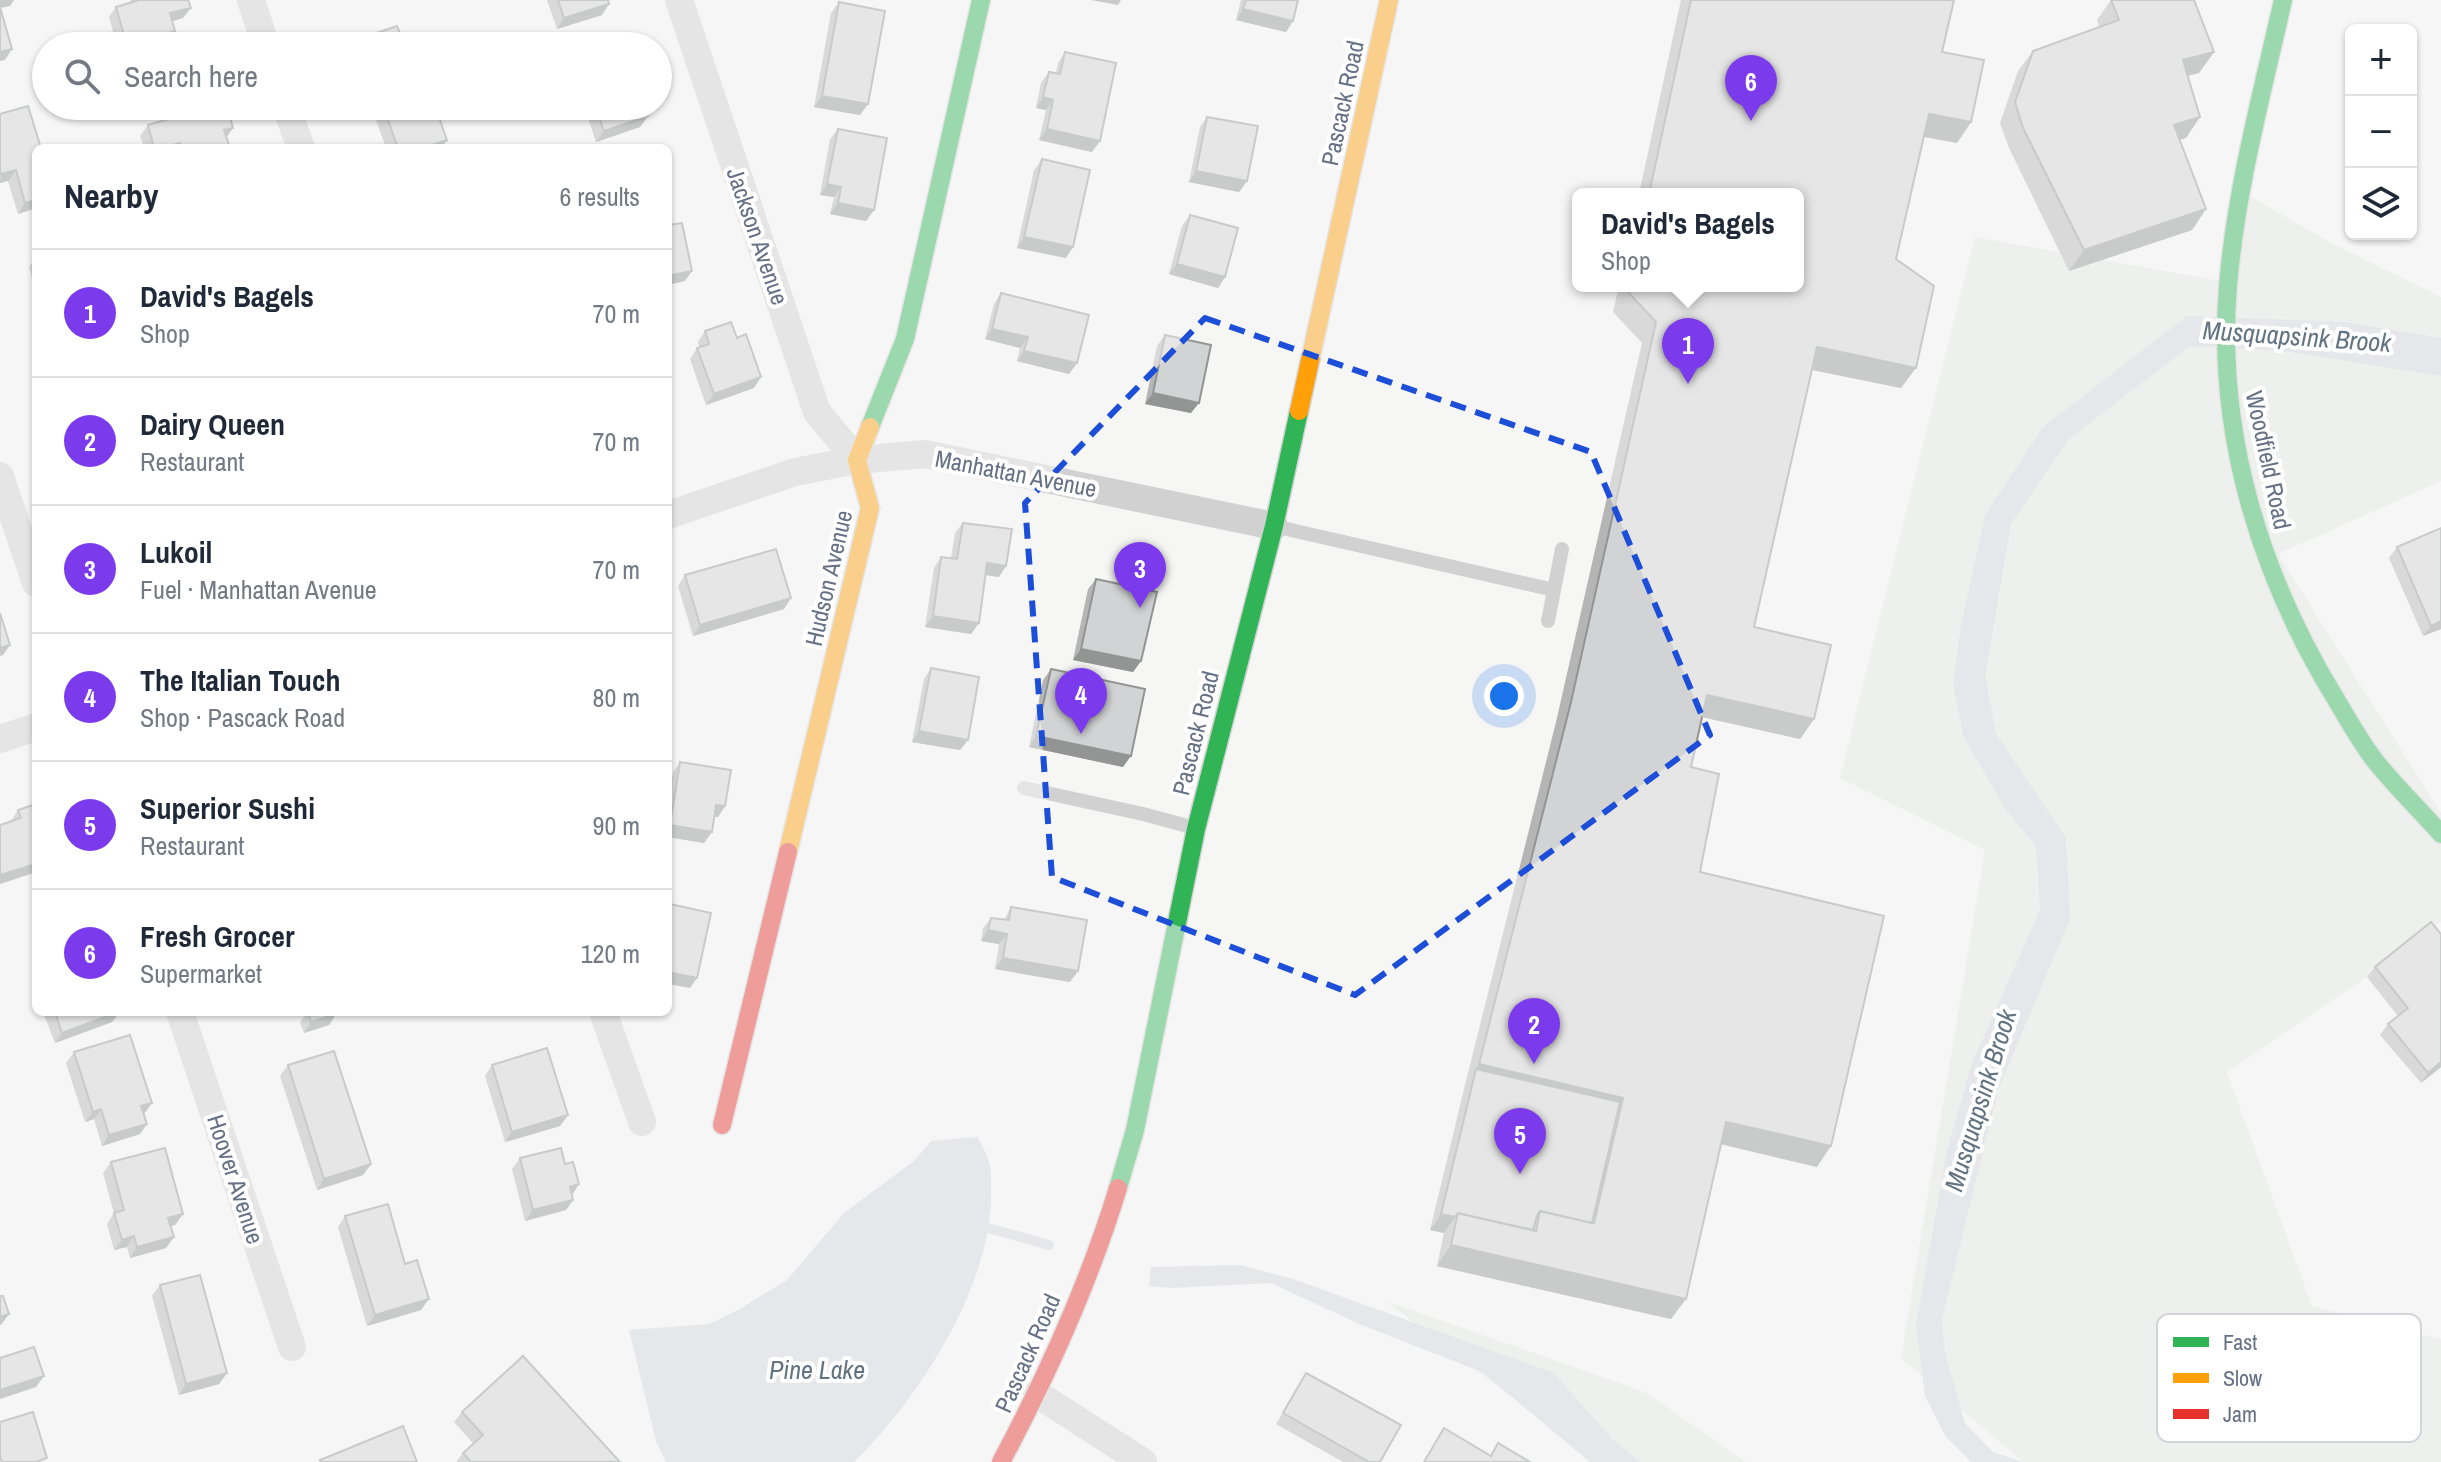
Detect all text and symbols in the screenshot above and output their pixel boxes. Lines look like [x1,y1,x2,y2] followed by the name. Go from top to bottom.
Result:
[2345,24,2417,240] map controls
[2345,24,2417,96] button: +
[32,32,672,120] search box
[1313,38,1371,168] street label: Pascack Road
[60,54,104,98] icon: search
[1725,55,1777,121] pin: 6
[124,56,258,96] text: Search here
[2345,96,2417,168] button: −
[720,163,796,309] street label: Jackson Avenue
[2345,168,2417,240] button: layers
[64,173,159,219] text: Nearby
[559,179,640,214] text: 6 results
[1572,188,1804,292] popup
[1601,203,1775,243] text: David's Bagels
[1601,243,1651,278] text: Shop
[140,276,314,316] text: David's Bagels
[84,296,96,331] text: 1
[593,296,640,331] text: 70 m
[2202,312,2394,360] water label: Musquapsink Brook
[140,316,190,351] text: Shop
[1662,318,1714,384] pin: 1
[2239,388,2299,532] street label: Woodfield Road
[140,404,285,444] text: Dairy Queen
[84,424,96,459] text: 2
[593,424,640,459] text: 70 m
[933,442,1099,504] street label: Manhattan Avenue
[140,444,244,479] text: Restaurant
[797,507,859,649] street label: Hudson Avenue
[140,532,212,572] text: Lukoil
[1114,542,1166,608] pin: 3
[84,552,96,587] text: 3
[593,552,640,587] text: 70 m
[140,572,377,607] text: Fuel · Manhattan Avenue
[140,660,341,700] text: The Italian Touch
[1055,668,1107,734] pin: 4
[1164,668,1226,798] street label: Pascack Road
[1484,676,1524,716] your location
[84,680,96,715] text: 4
[593,680,640,715] text: 80 m
[140,700,345,735] text: Shop · Pascack Road
[140,788,315,828] text: Superior Sushi
[84,808,96,843] text: 5
[593,808,640,843] text: 90 m
[140,828,244,863] text: Restaurant
[140,916,295,956] text: Fresh Grocer
[84,936,96,971] text: 6
[581,936,640,971] text: 120 m
[140,956,262,991] text: Supermarket
[1508,998,1560,1064] pin: 2
[1936,1004,2025,1195] water label: Musquapsink Brook
[1494,1108,1546,1174] pin: 5
[200,1110,272,1248] street label: Hoover Avenue
[987,1289,1067,1417] street label: Pascack Road
[2157,1314,2421,1442] legend
[2223,1327,2257,1357] text: Fast
[769,1352,865,1387] water label: Pine Lake
[2223,1363,2262,1393] text: Slow
[2223,1399,2257,1429] text: Jam

